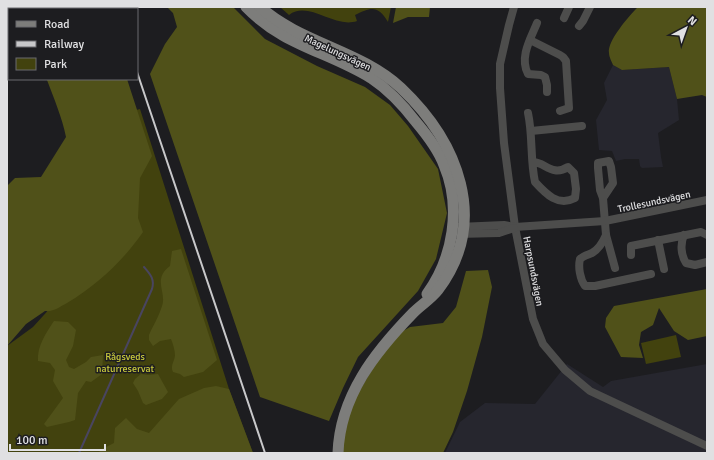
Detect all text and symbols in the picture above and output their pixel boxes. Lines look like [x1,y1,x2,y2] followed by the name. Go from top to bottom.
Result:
[8,8,138,80] legend
[666,8,706,48] north arrow
[685,13,699,28] text: N
[44,17,70,32] text: Road
[302,32,373,74] street label: Magelungsvägen
[44,37,84,52] text: Railway
[44,57,67,72] text: Park
[617,188,692,216] street label: Trollesundsvägen
[520,235,546,307] street label: Harpsundsvägen
[96,351,154,375] park label: Rågsveds naturreservat
[10,426,105,452] scale bar
[16,433,48,448] text: 100 m

